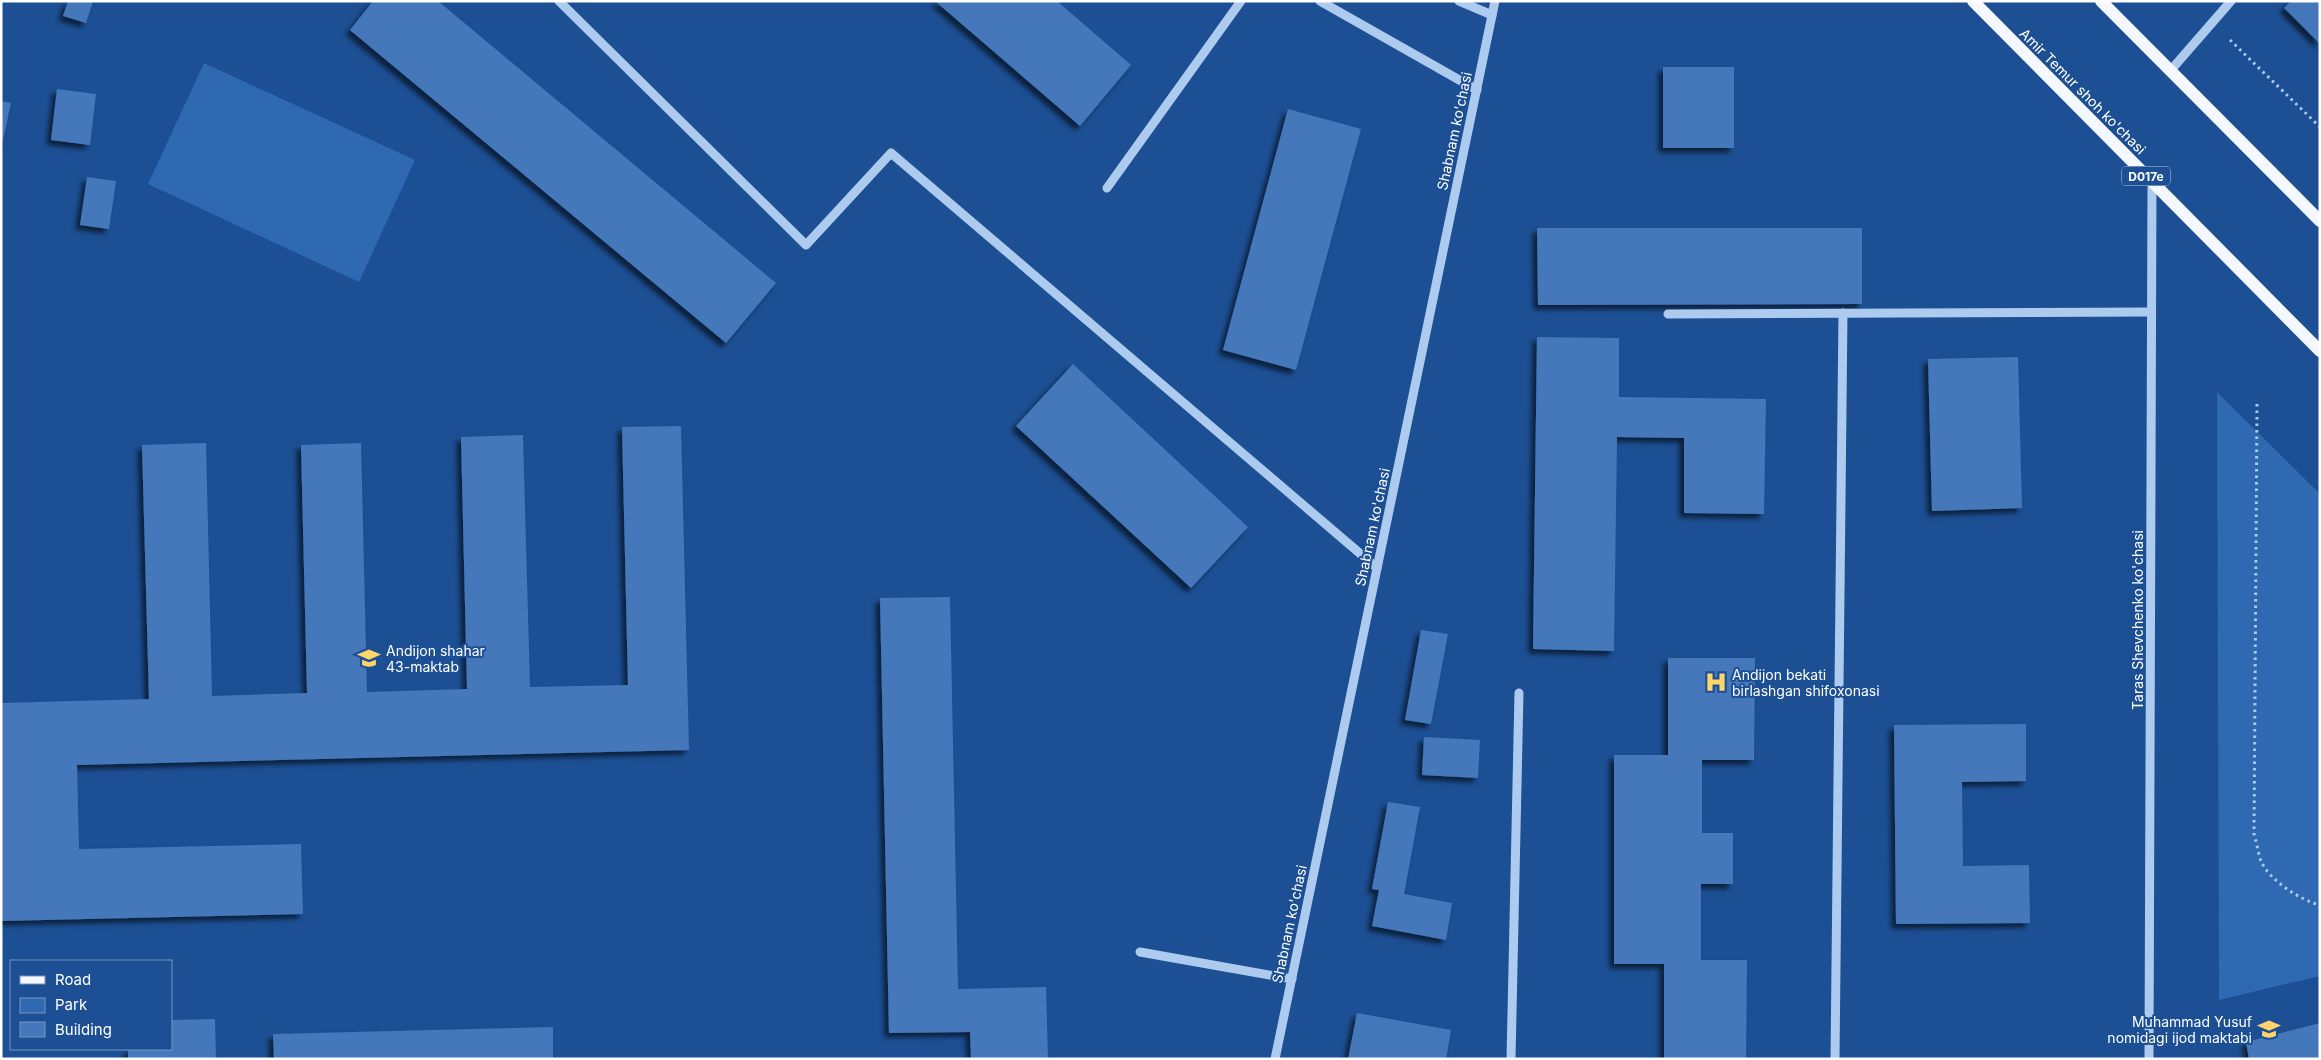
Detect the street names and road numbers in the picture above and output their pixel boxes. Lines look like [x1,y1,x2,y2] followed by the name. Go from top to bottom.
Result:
[2016,24,2150,158] street label: Amir Temur shoh ko'chasi
[1433,70,1475,192] street label: Shabnam ko'chasi
[2122,167,2170,186] road number: D017e
[1351,466,1393,588] street label: Shabnam ko'chasi
[2129,530,2146,710] street label: Taras Shevchenko ko'chasi
[1268,863,1310,985] street label: Shabnam ko'chasi

